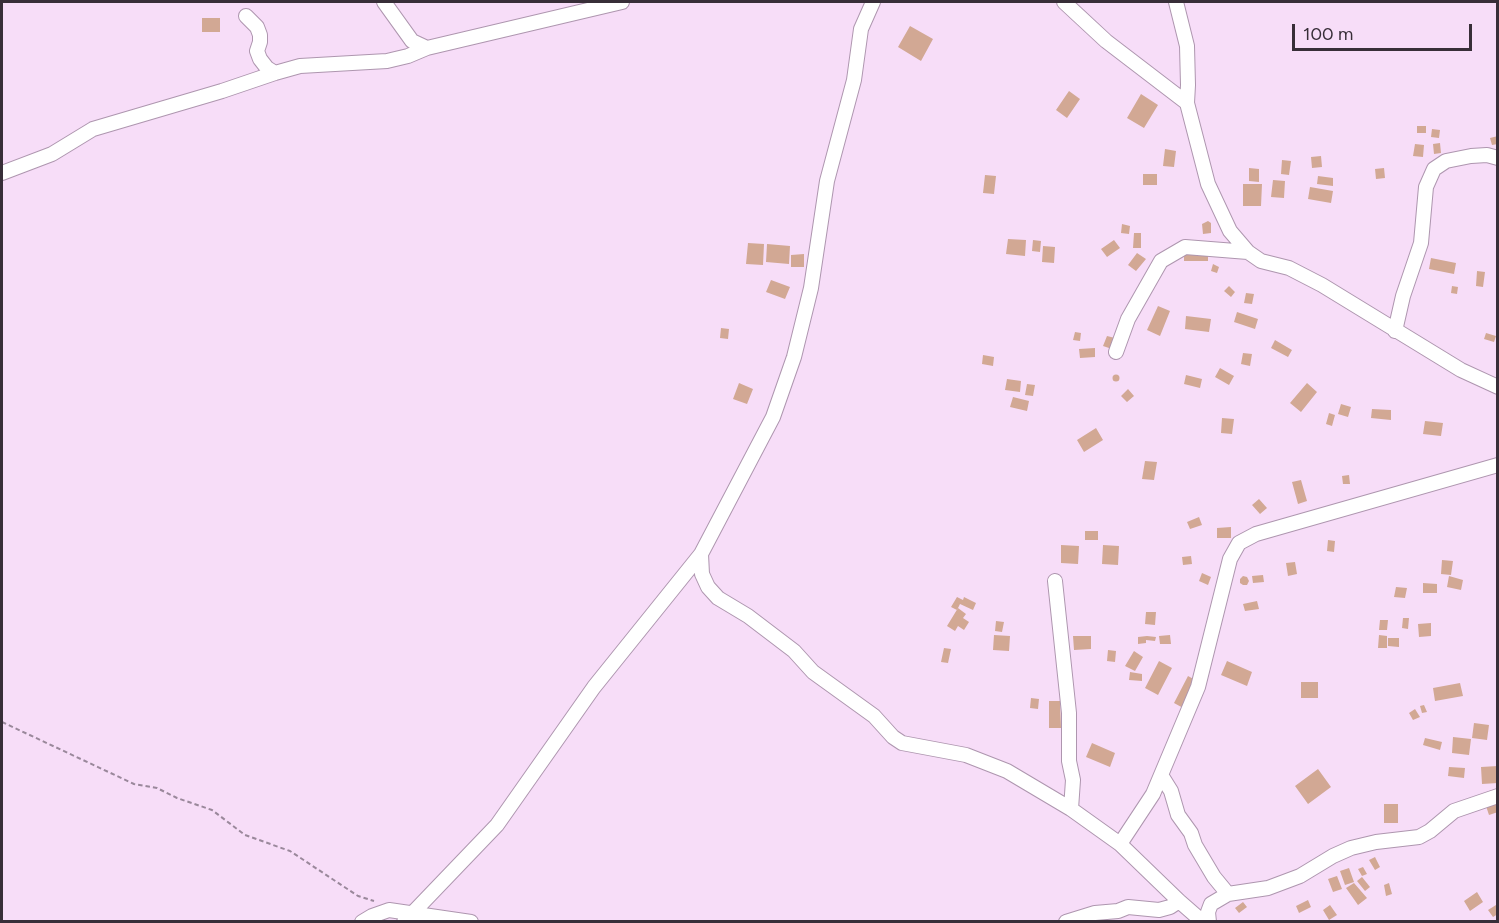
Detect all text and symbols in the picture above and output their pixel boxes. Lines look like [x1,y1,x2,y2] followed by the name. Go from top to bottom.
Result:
[1295,12,1475,50] scale bar
[1303,23,1353,45] text: 100 m

